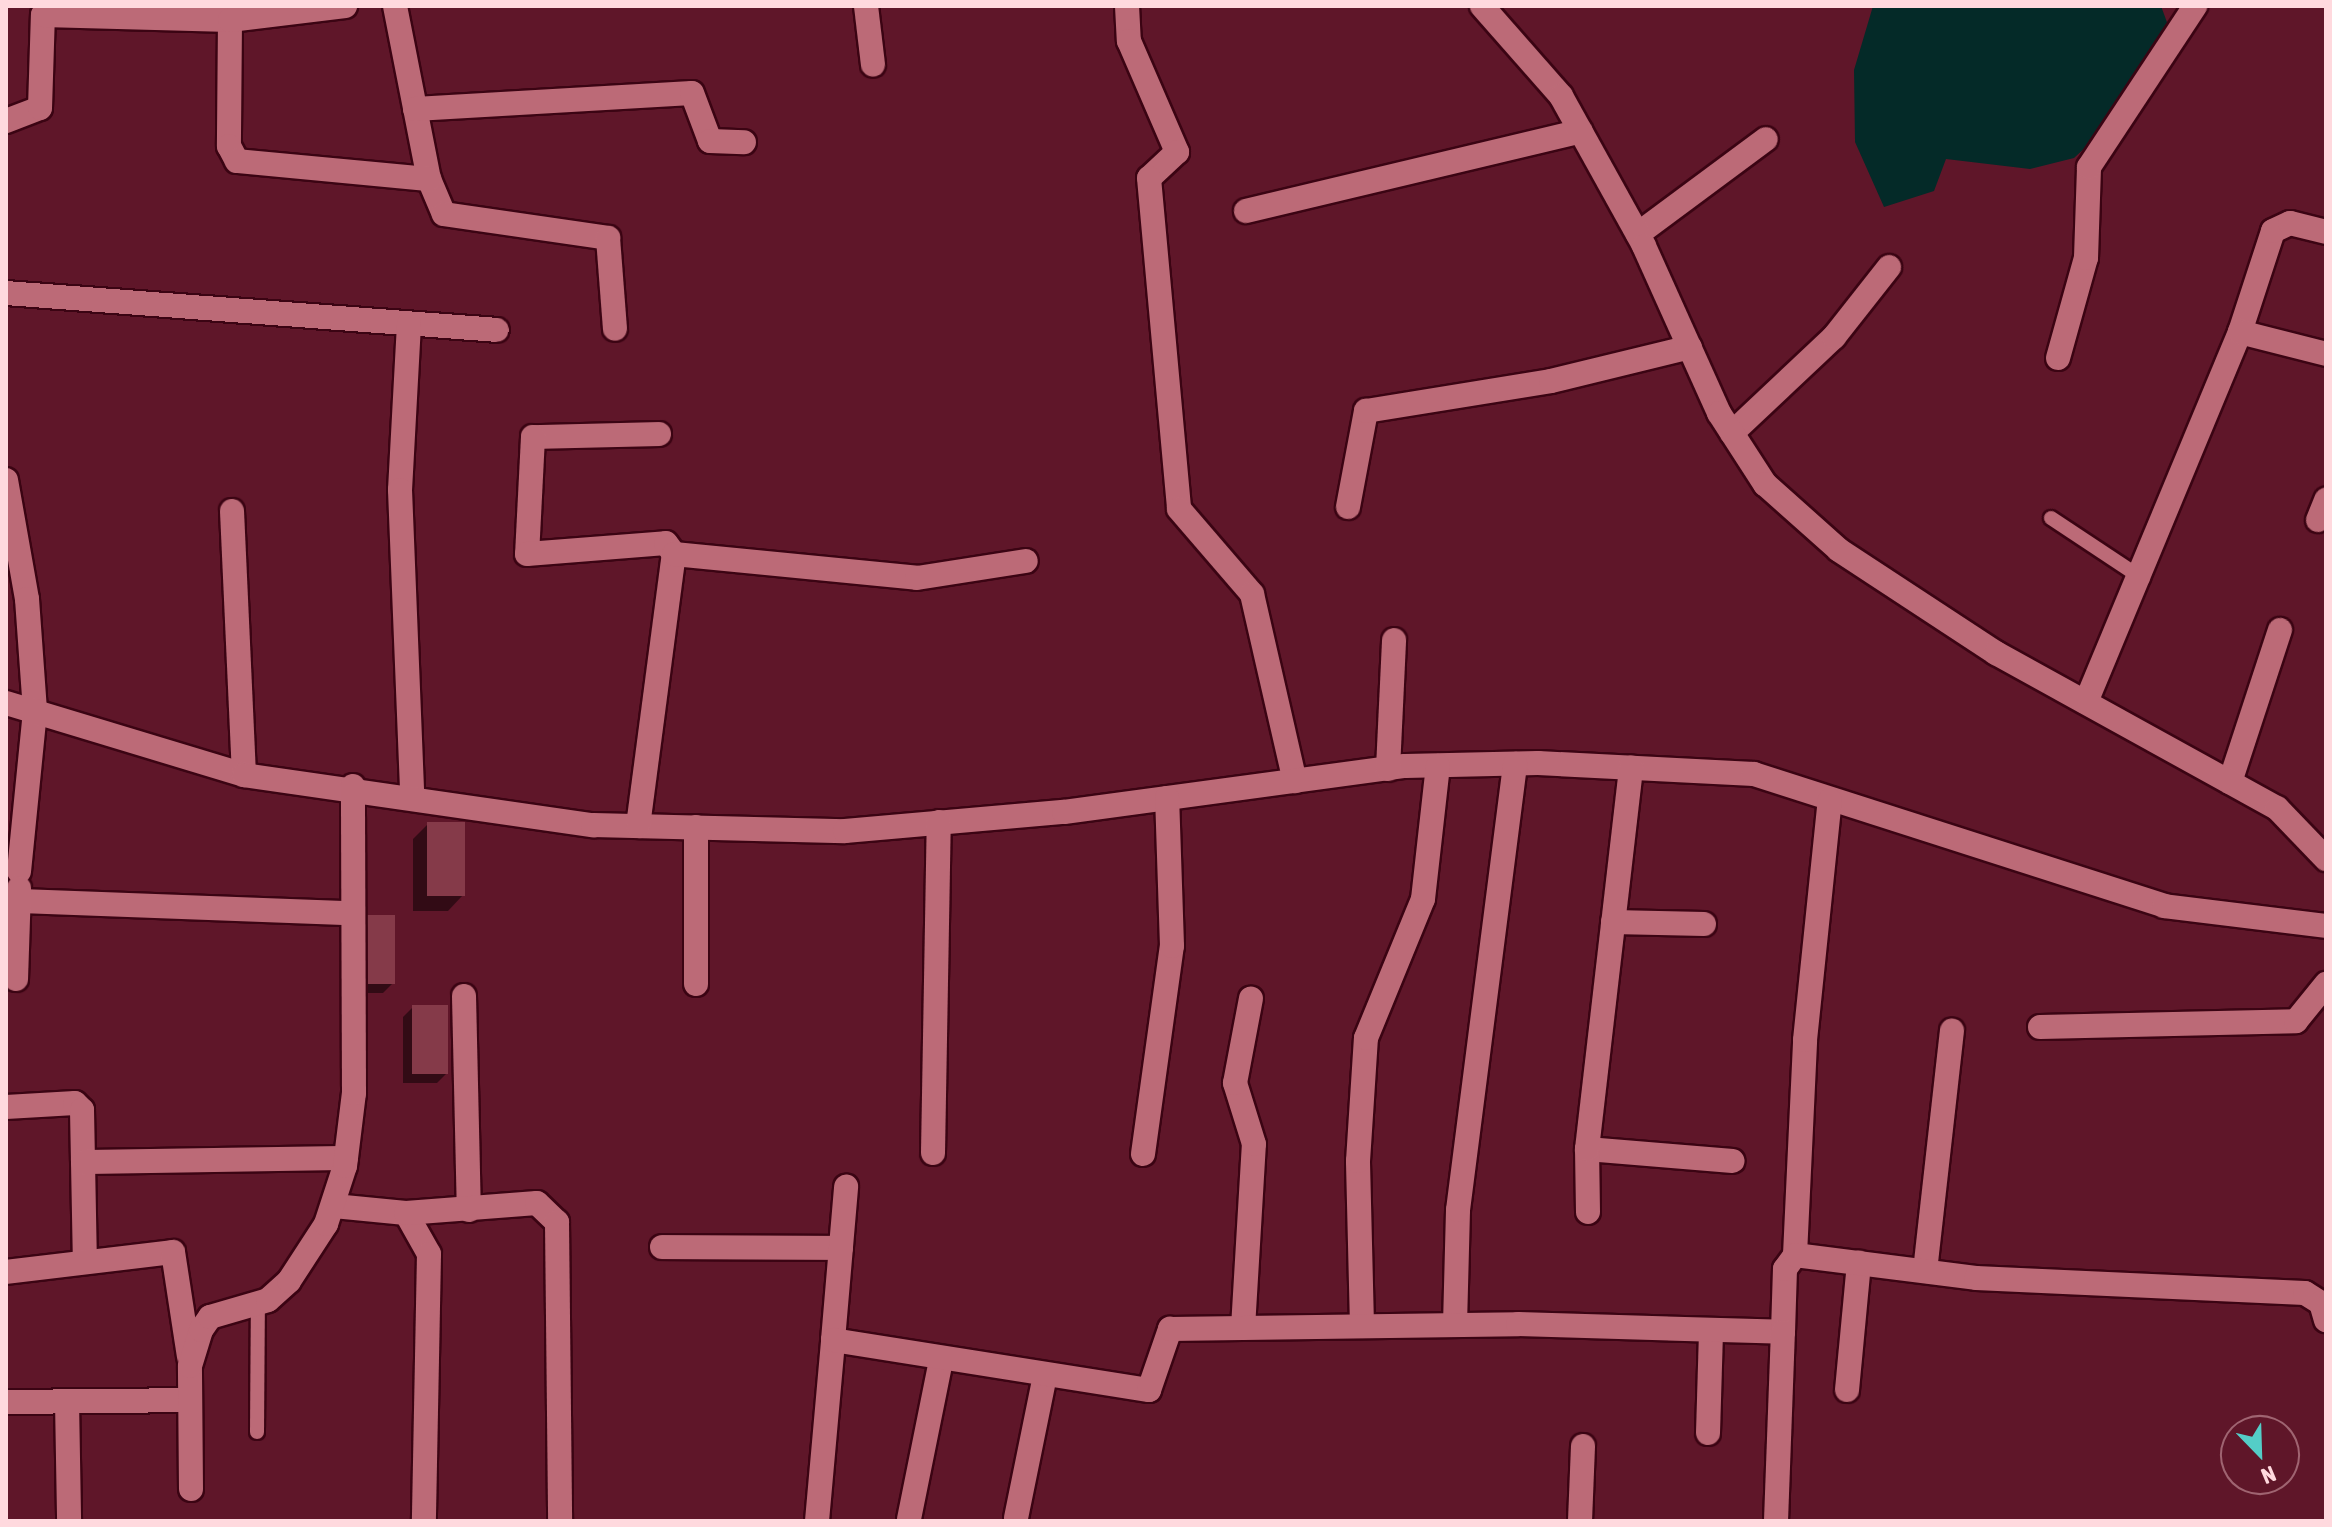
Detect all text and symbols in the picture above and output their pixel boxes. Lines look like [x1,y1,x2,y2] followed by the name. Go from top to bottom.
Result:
[2220,1415,2300,1495] north arrow
[2258,1461,2280,1490] text: N

